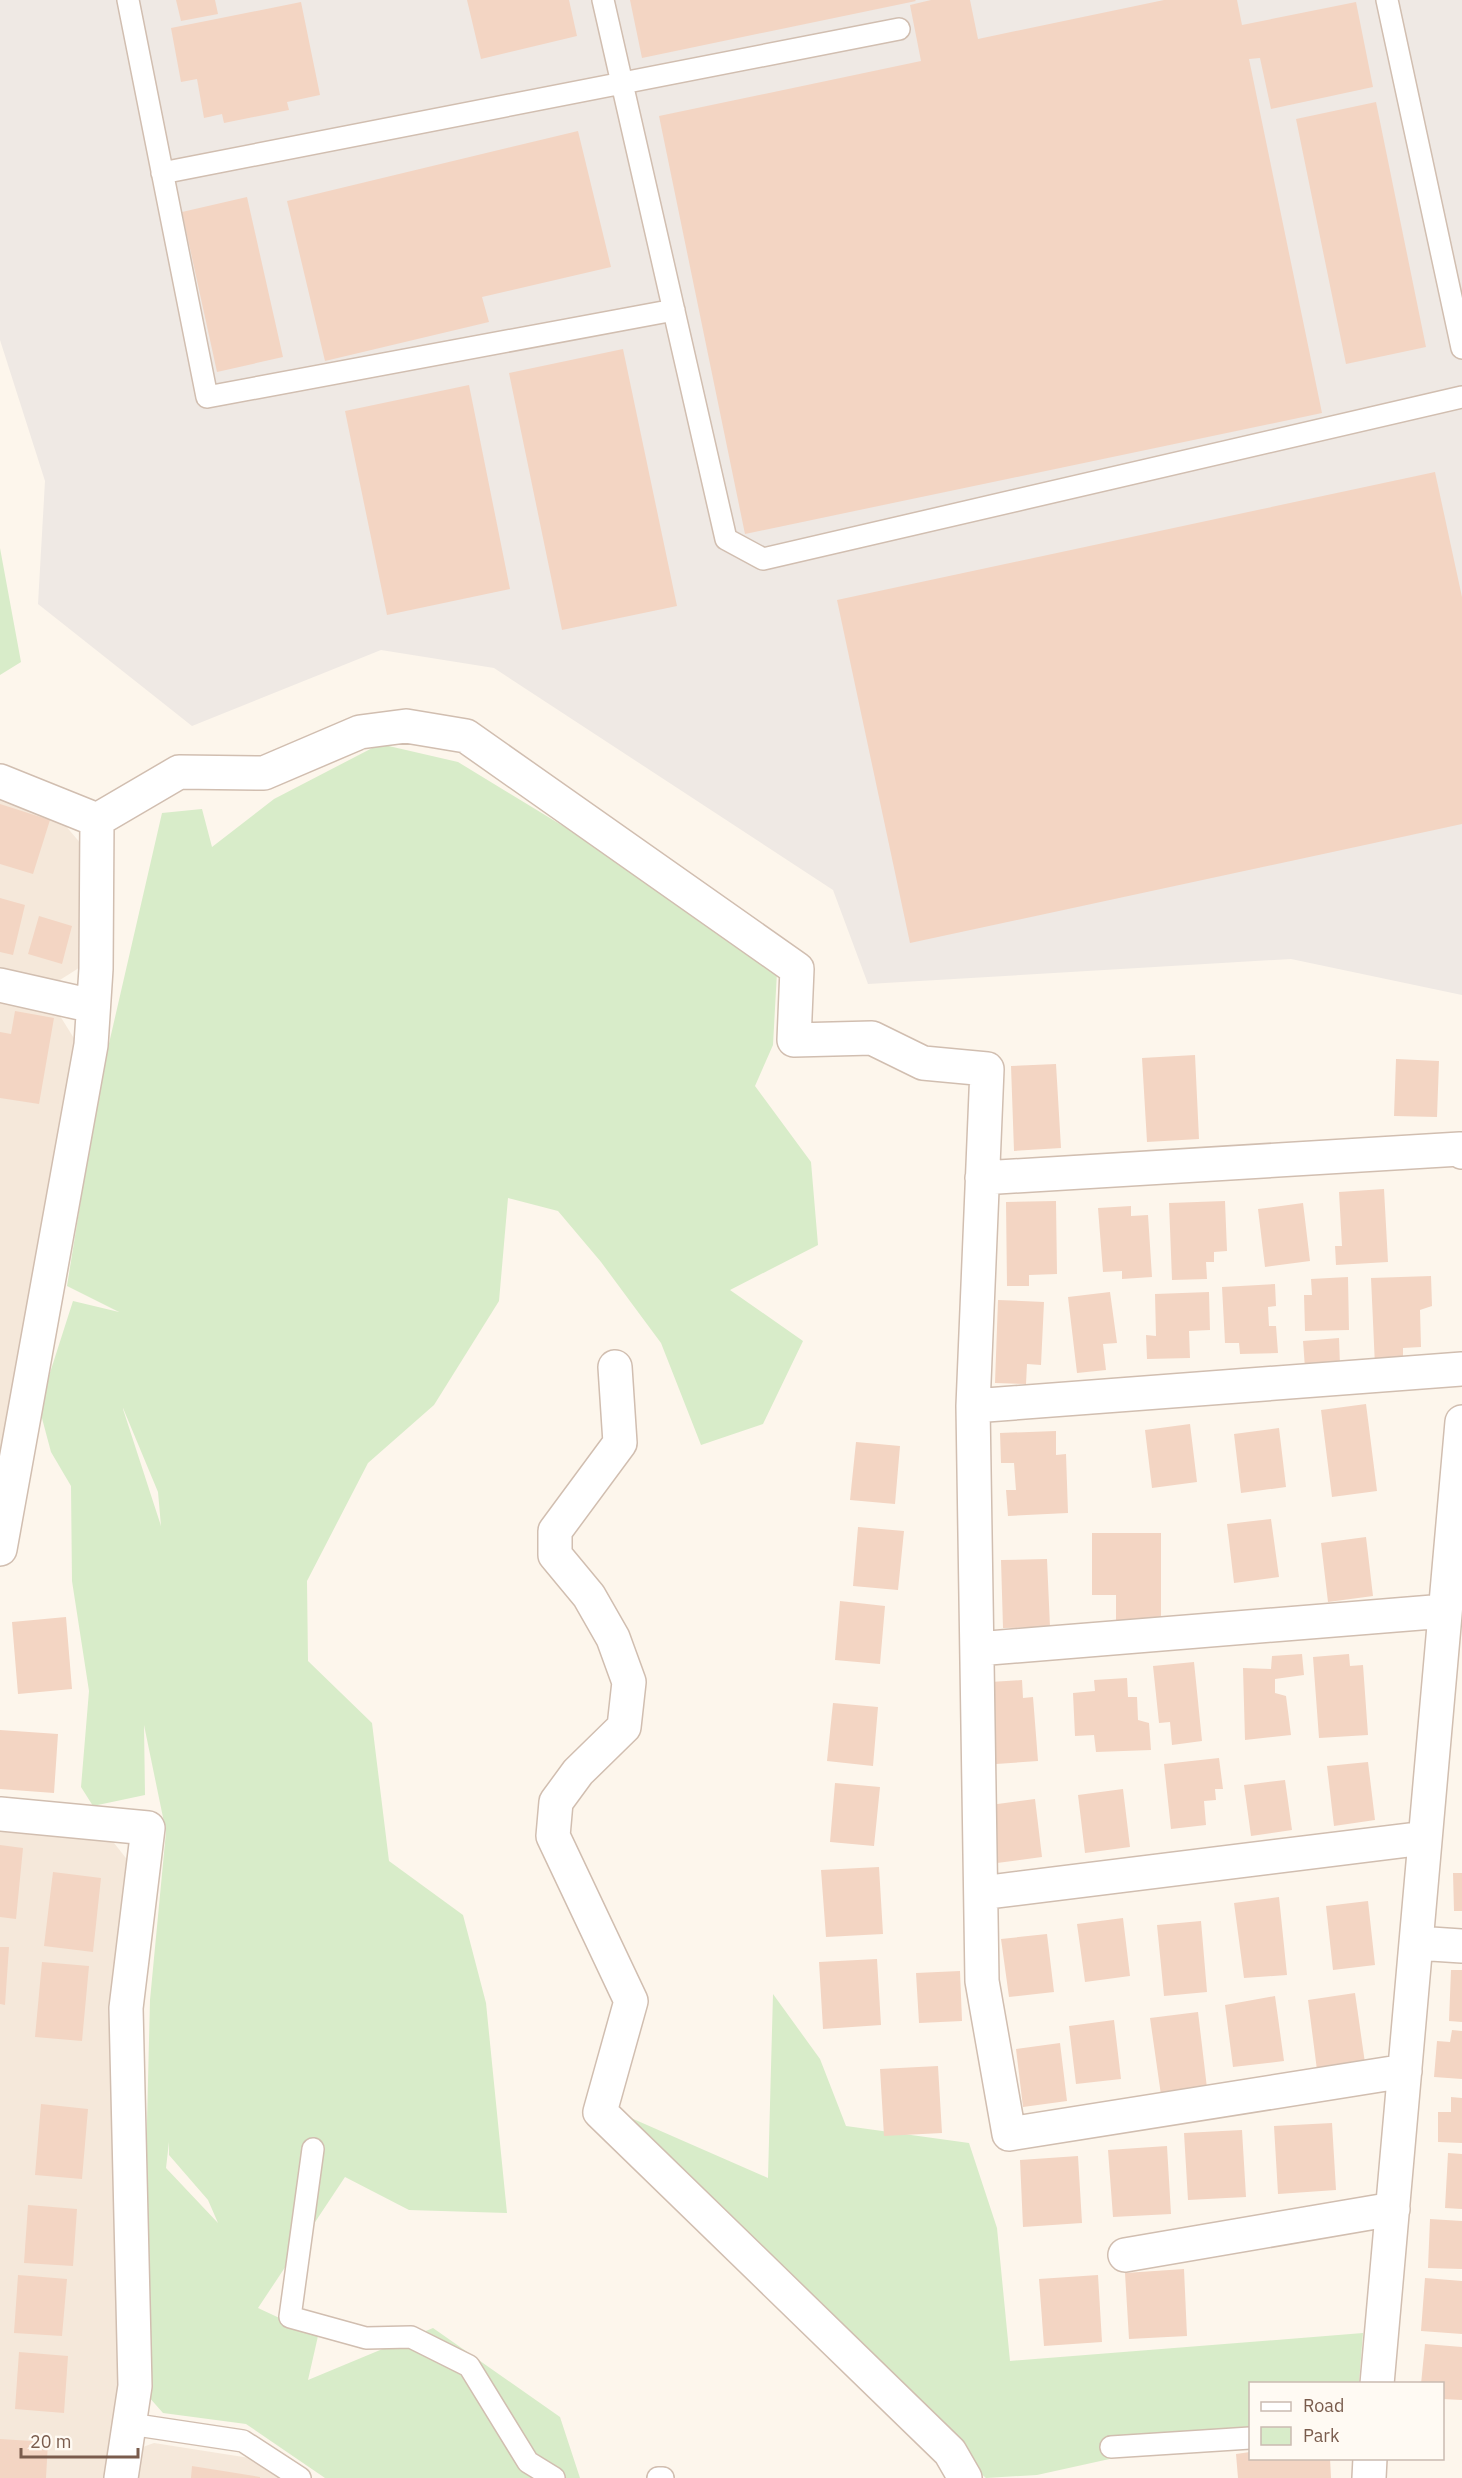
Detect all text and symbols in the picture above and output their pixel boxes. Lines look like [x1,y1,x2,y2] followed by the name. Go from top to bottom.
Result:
[1249,2382,1444,2460] legend
[1303,2394,1344,2417] text: Road
[21,2421,138,2459] scale bar
[1303,2424,1340,2447] text: Park
[30,2430,72,2453] text: 20 m

